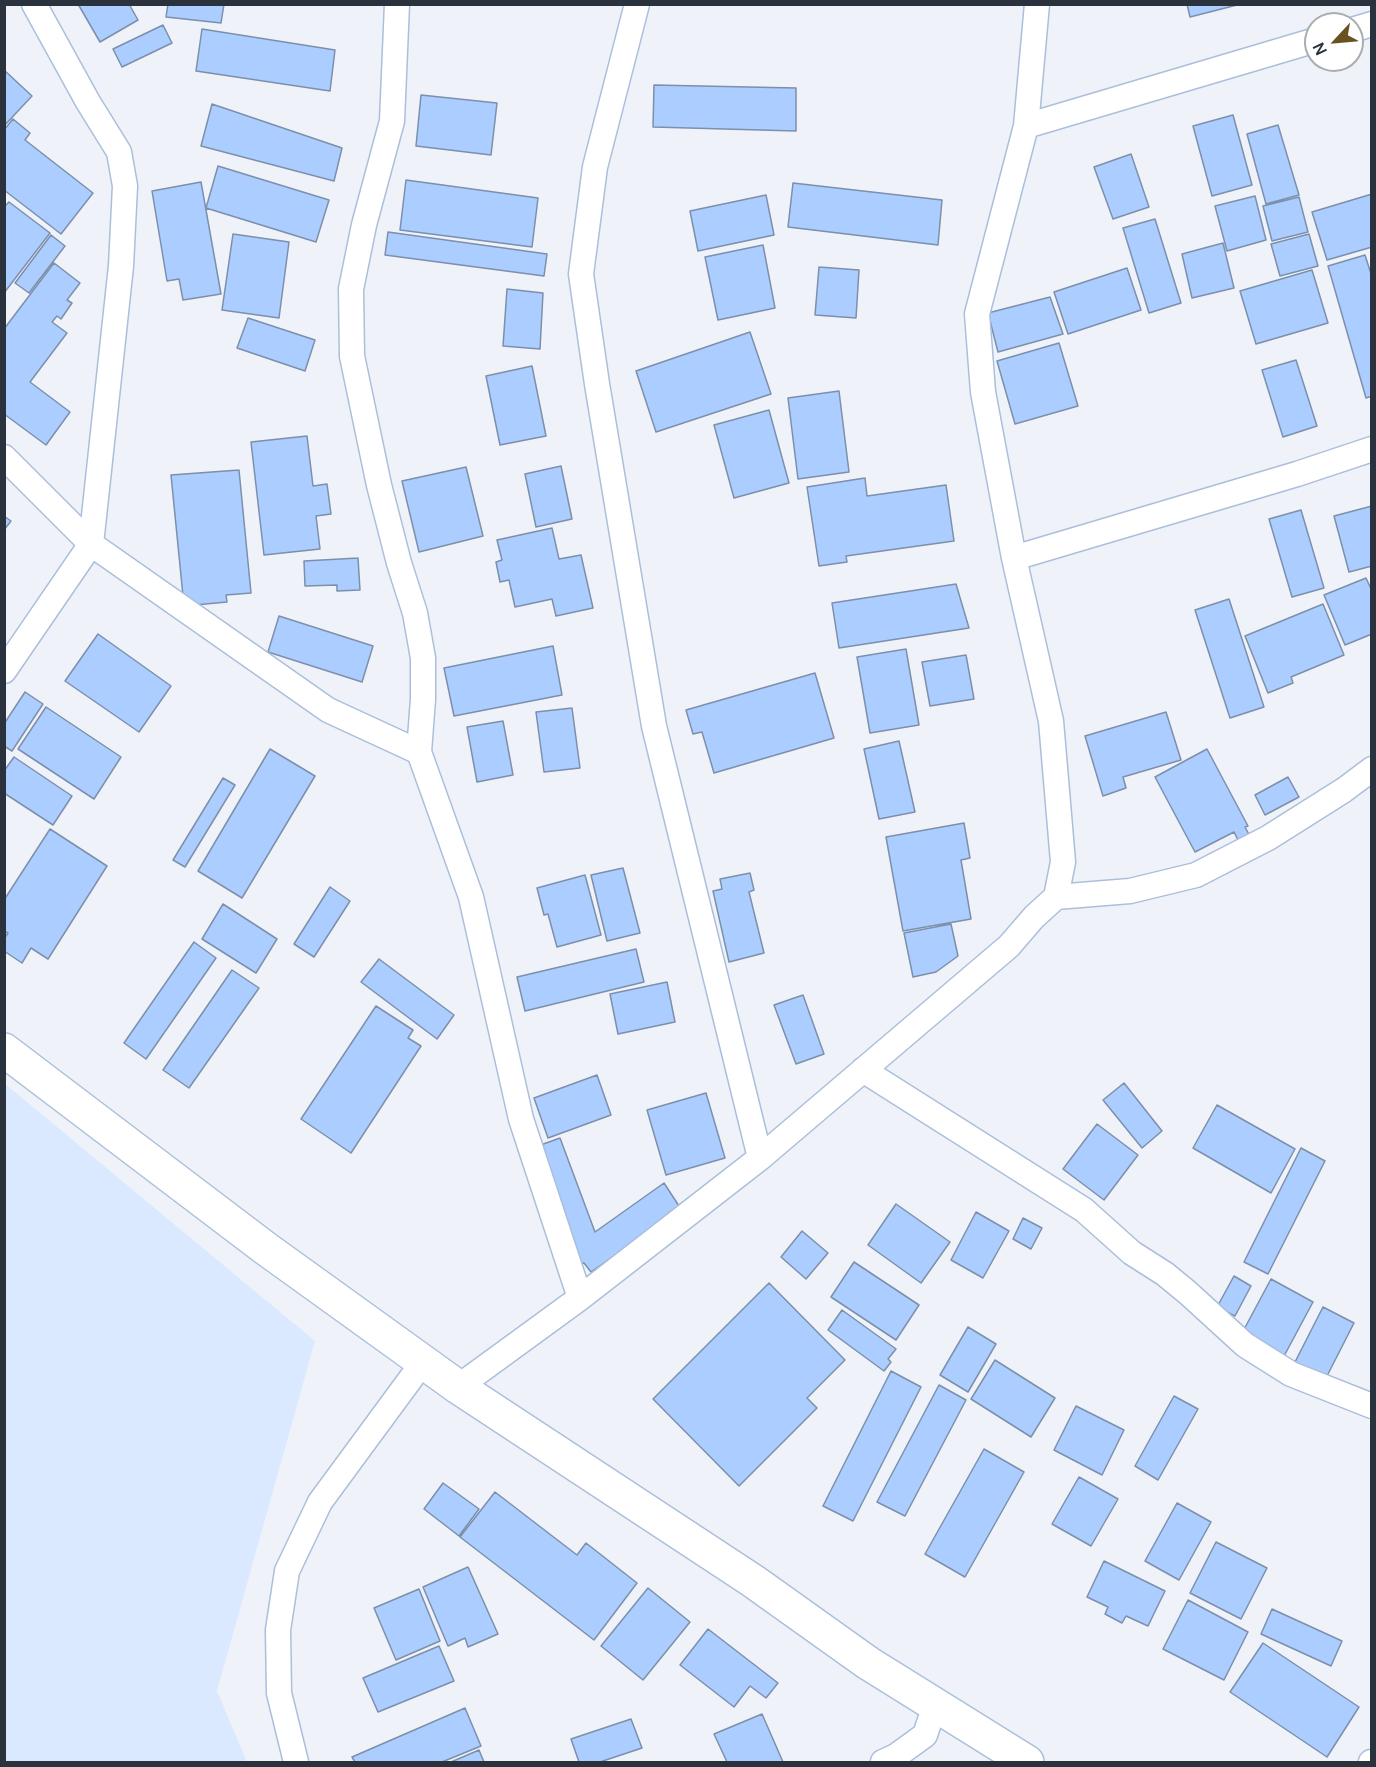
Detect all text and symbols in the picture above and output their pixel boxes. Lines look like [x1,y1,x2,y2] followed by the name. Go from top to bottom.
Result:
[1304,12,1364,72] north arrow
[1307,39,1332,59] text: N

